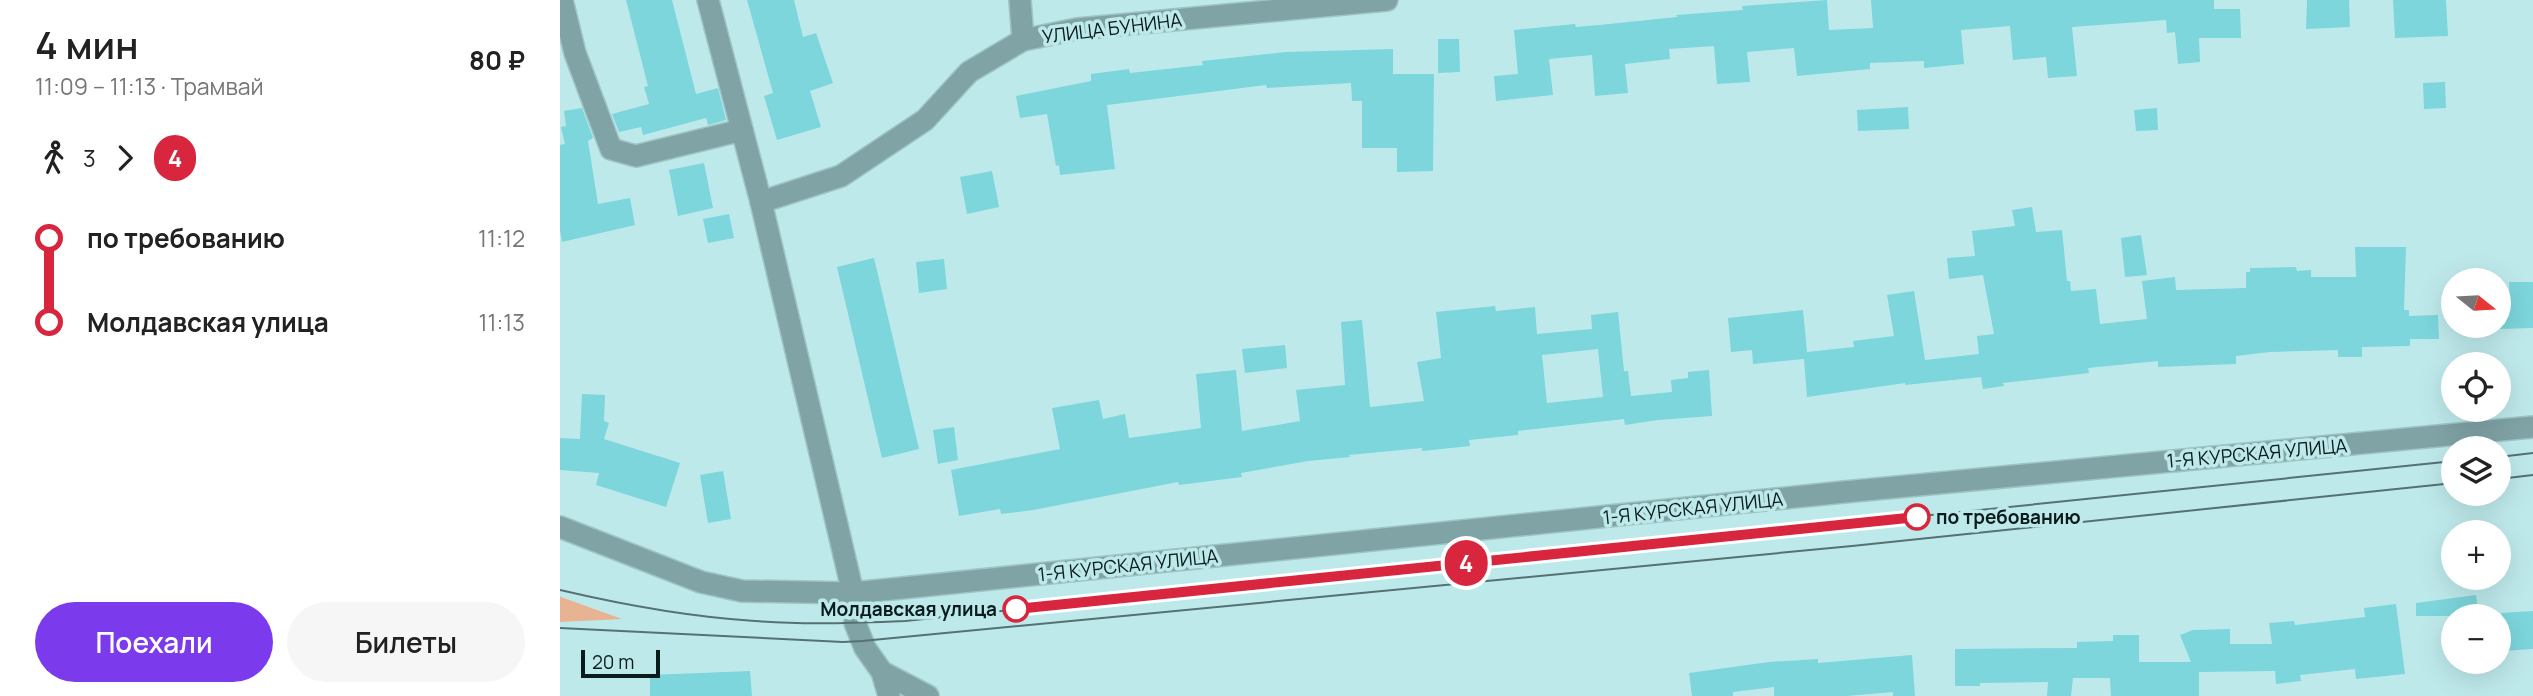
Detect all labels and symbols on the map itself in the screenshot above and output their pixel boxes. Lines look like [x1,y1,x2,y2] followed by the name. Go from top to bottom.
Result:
[1041,7,1183,49] street label: УЛИЦА БУНИНА
[2441,268,2511,338] north arrow
[2166,432,2348,474] street label: 1-Я КУРСКАЯ УЛИЦА
[1602,486,1784,530] street label: 1-Я КУРСКАЯ УЛИЦА
[1904,504,1930,530] marker: по требованию
[1936,504,2081,530] place label: по требованию
[1443,540,1489,586] line badge: 4
[1037,543,1219,587] street label: 1-Я КУРСКАЯ УЛИЦА
[820,596,997,622] place label: Молдавская улица
[1003,596,1029,622] marker: Молдавская улица
[581,647,660,679] scale bar

